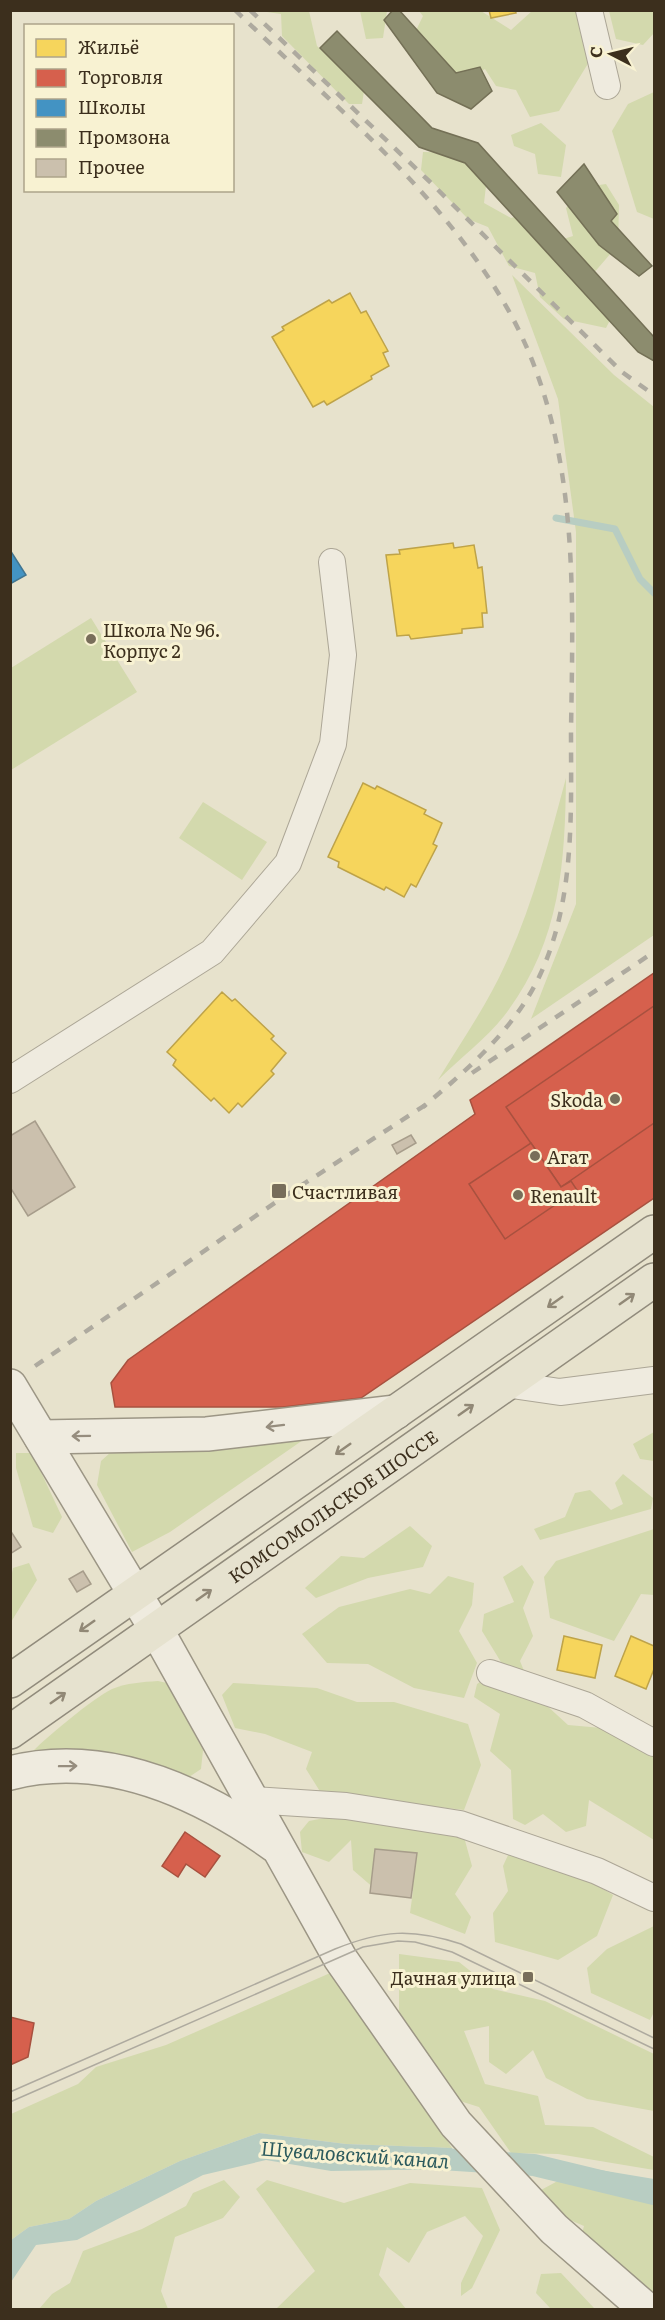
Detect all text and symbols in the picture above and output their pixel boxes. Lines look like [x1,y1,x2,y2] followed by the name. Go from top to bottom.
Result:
[24,24,234,192] legend
[581,24,641,84] north arrow
[78,33,139,60] text: Жильё
[583,45,608,59] text: С
[78,63,163,90] text: Торговля
[78,93,146,120] text: Школы
[78,123,170,150] text: Промзона
[78,153,145,180] text: Прочее
[103,616,221,664] place label: Школа № 96. Корпус 2
[84,632,98,646] marker: Школа № 96. Корпус 2
[550,1086,603,1113] place label: Skoda
[608,1092,622,1106] marker: Skoda
[547,1143,589,1170] place label: Агат
[528,1149,542,1163] marker: Агат
[292,1178,398,1205] place label: Счастливая
[270,1182,288,1200] marker: Счастливая
[530,1182,598,1209] place label: Renault
[511,1188,525,1202] marker: Renault
[618,1293,634,1305] one-way arrow
[547,1296,563,1308] one-way arrow
[458,1404,474,1416] one-way arrow
[266,1421,286,1432] one-way arrow
[222,1423,443,1589] street label: КОМСОМОЛЬСКОЕ ШОССЕ
[71,1430,91,1442] one-way arrow
[335,1443,352,1455] one-way arrow
[195,1589,212,1601] one-way arrow
[80,1620,96,1632] one-way arrow
[50,1692,66,1704] one-way arrow
[58,1760,78,1771] one-way arrow
[391,1964,516,1991] place label: Дачная улица
[521,1970,535,1984] marker: Дачная улица
[260,2131,450,2175] water label: Шуваловский канал

